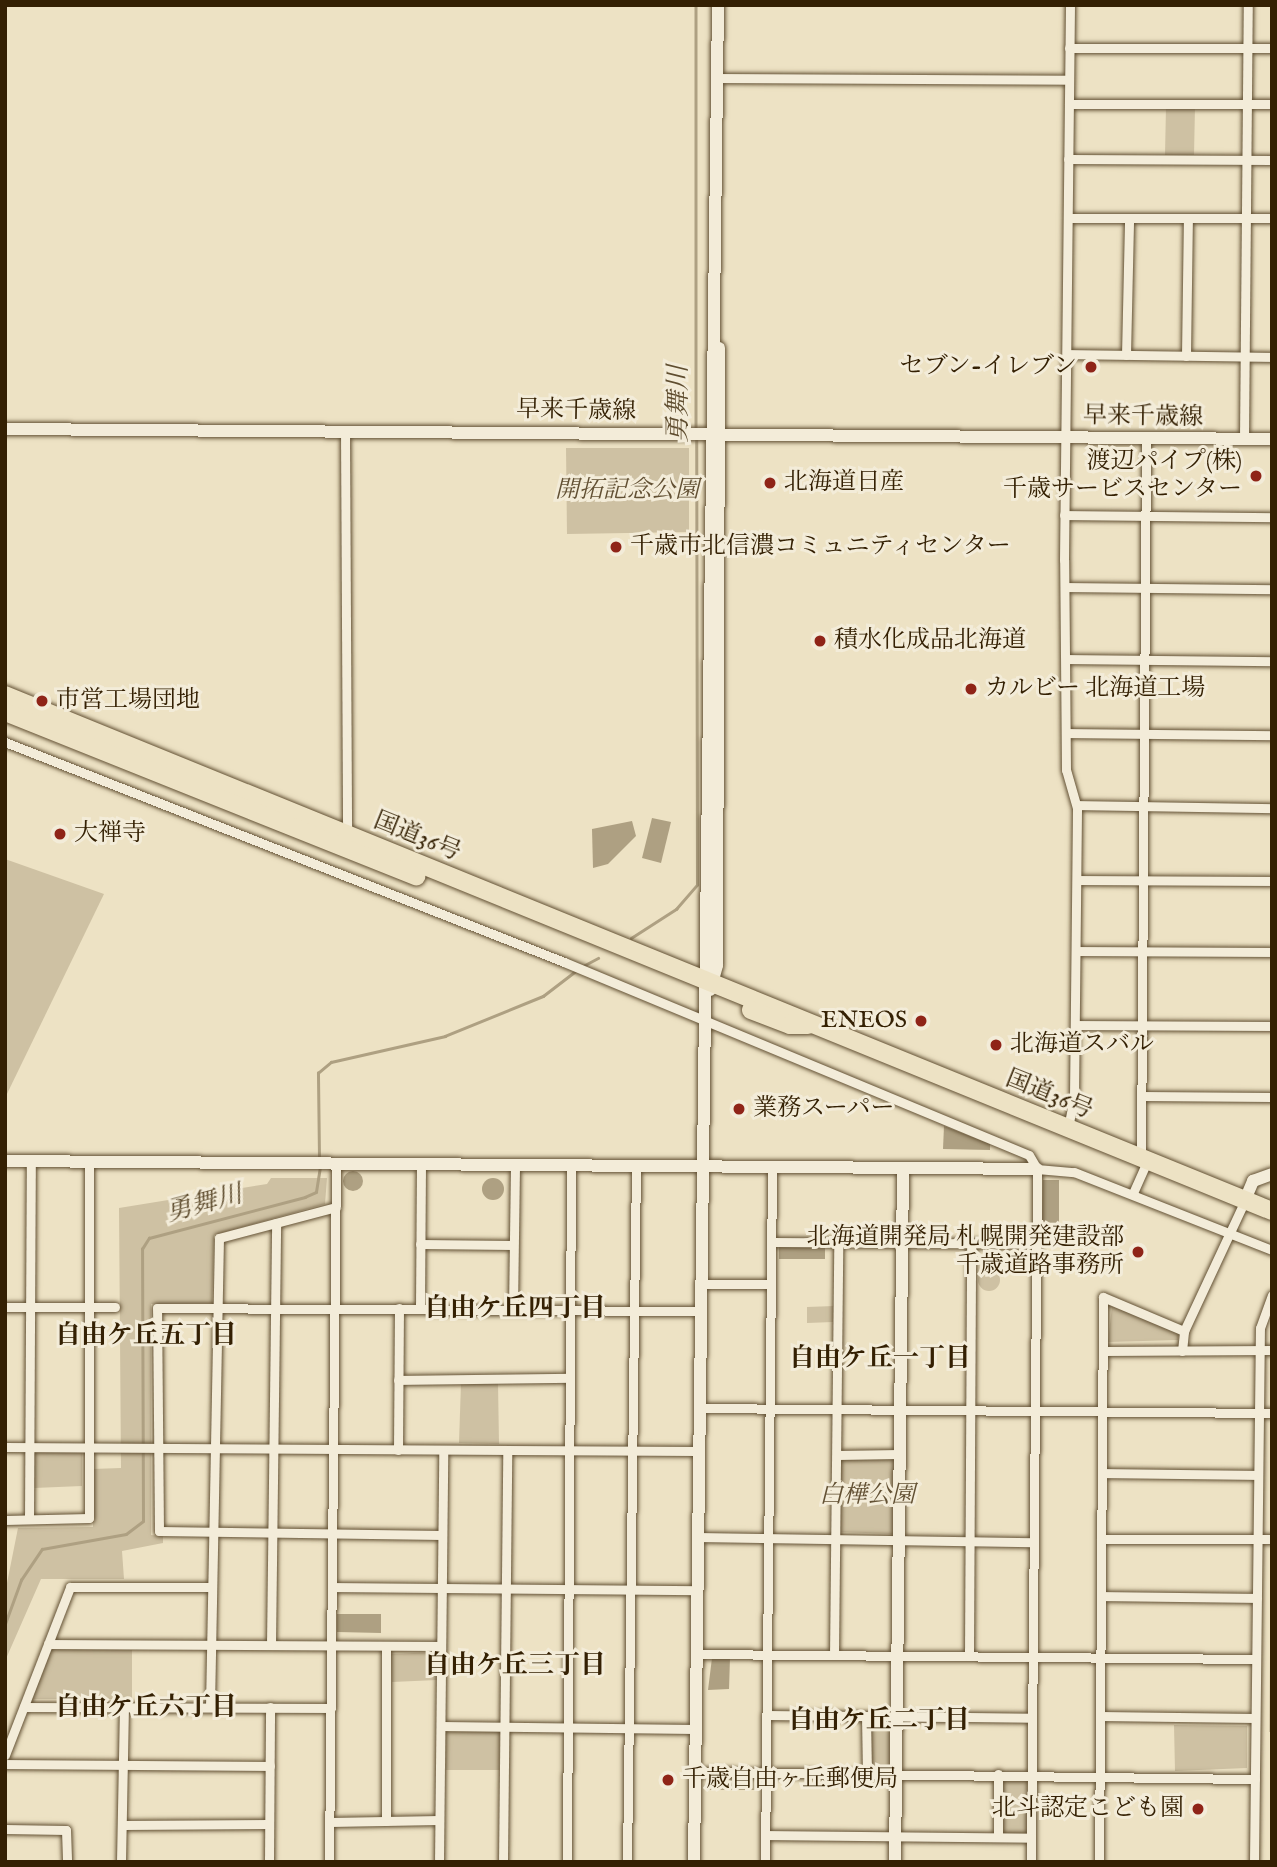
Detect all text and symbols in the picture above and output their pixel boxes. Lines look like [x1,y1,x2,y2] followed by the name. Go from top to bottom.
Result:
[898,353,1077,381] place label: セブン-イレブン
[1083,359,1099,375] marker: セブン-イレブン
[663,365,695,443] water label: 勇舞川
[516,396,636,426] street label: 早来千歳線
[1083,402,1203,432] street label: 早来千歳線
[1002,448,1242,504] place label: 渡辺パイプ(株) 千歳サービスセンター
[1248,468,1264,484] marker: 渡辺パイプ(株) 千歳サービスセンター
[784,469,904,497] place label: 北海道日産
[762,475,778,491] marker: 北海道日産
[555,477,699,505] park label: 開拓記念公園
[630,533,1014,561] place label: 千歳市北信濃コミュニティセンター
[608,539,624,555] marker: 千歳市北信濃コミュニティセンター
[834,627,1026,655] place label: 積水化成品北海道
[812,633,828,649] marker: 積水化成品北海道
[985,675,1205,703] place label: カルビー 北海道工場
[963,681,979,697] marker: カルビー 北海道工場
[56,687,200,715] place label: 市営工場団地
[34,693,50,709] marker: 市営工場団地
[369,807,465,867] street label: 国道36号
[74,820,146,848] place label: 大禅寺
[52,826,68,842] marker: 大禅寺
[821,1007,907,1035] place label: ENEOS
[913,1013,929,1029] marker: ENEOS
[1010,1031,1154,1059] place label: 北海道スバル
[988,1037,1004,1053] marker: 北海道スバル
[1001,1065,1097,1125] street label: 国道36号
[753,1095,896,1123] place label: 業務スーパー
[731,1101,747,1117] marker: 業務スーパー
[162,1179,246,1229] water label: 勇舞川
[807,1224,1124,1280] place label: 北海道開発局 札幌開発建設部 千歳道路事務所
[1130,1244,1146,1260] marker: 北海道開発局 札幌開発建設部 千歳道路事務所
[424,1293,606,1325] district label: 自由ケ丘四丁目
[55,1320,237,1352] district label: 自由ケ丘五丁目
[789,1343,971,1375] district label: 自由ケ丘一丁目
[819,1482,915,1510] park label: 白樺公園
[424,1650,606,1682] district label: 自由ケ丘三丁目
[55,1692,237,1724] district label: 自由ケ丘六丁目
[788,1705,970,1737] district label: 自由ケ丘二丁目
[682,1766,898,1794] place label: 千歳自由ヶ丘郵便局
[660,1772,676,1788] marker: 千歳自由ヶ丘郵便局
[992,1795,1184,1823] place label: 北斗認定こども園
[1190,1801,1206,1817] marker: 北斗認定こども園

